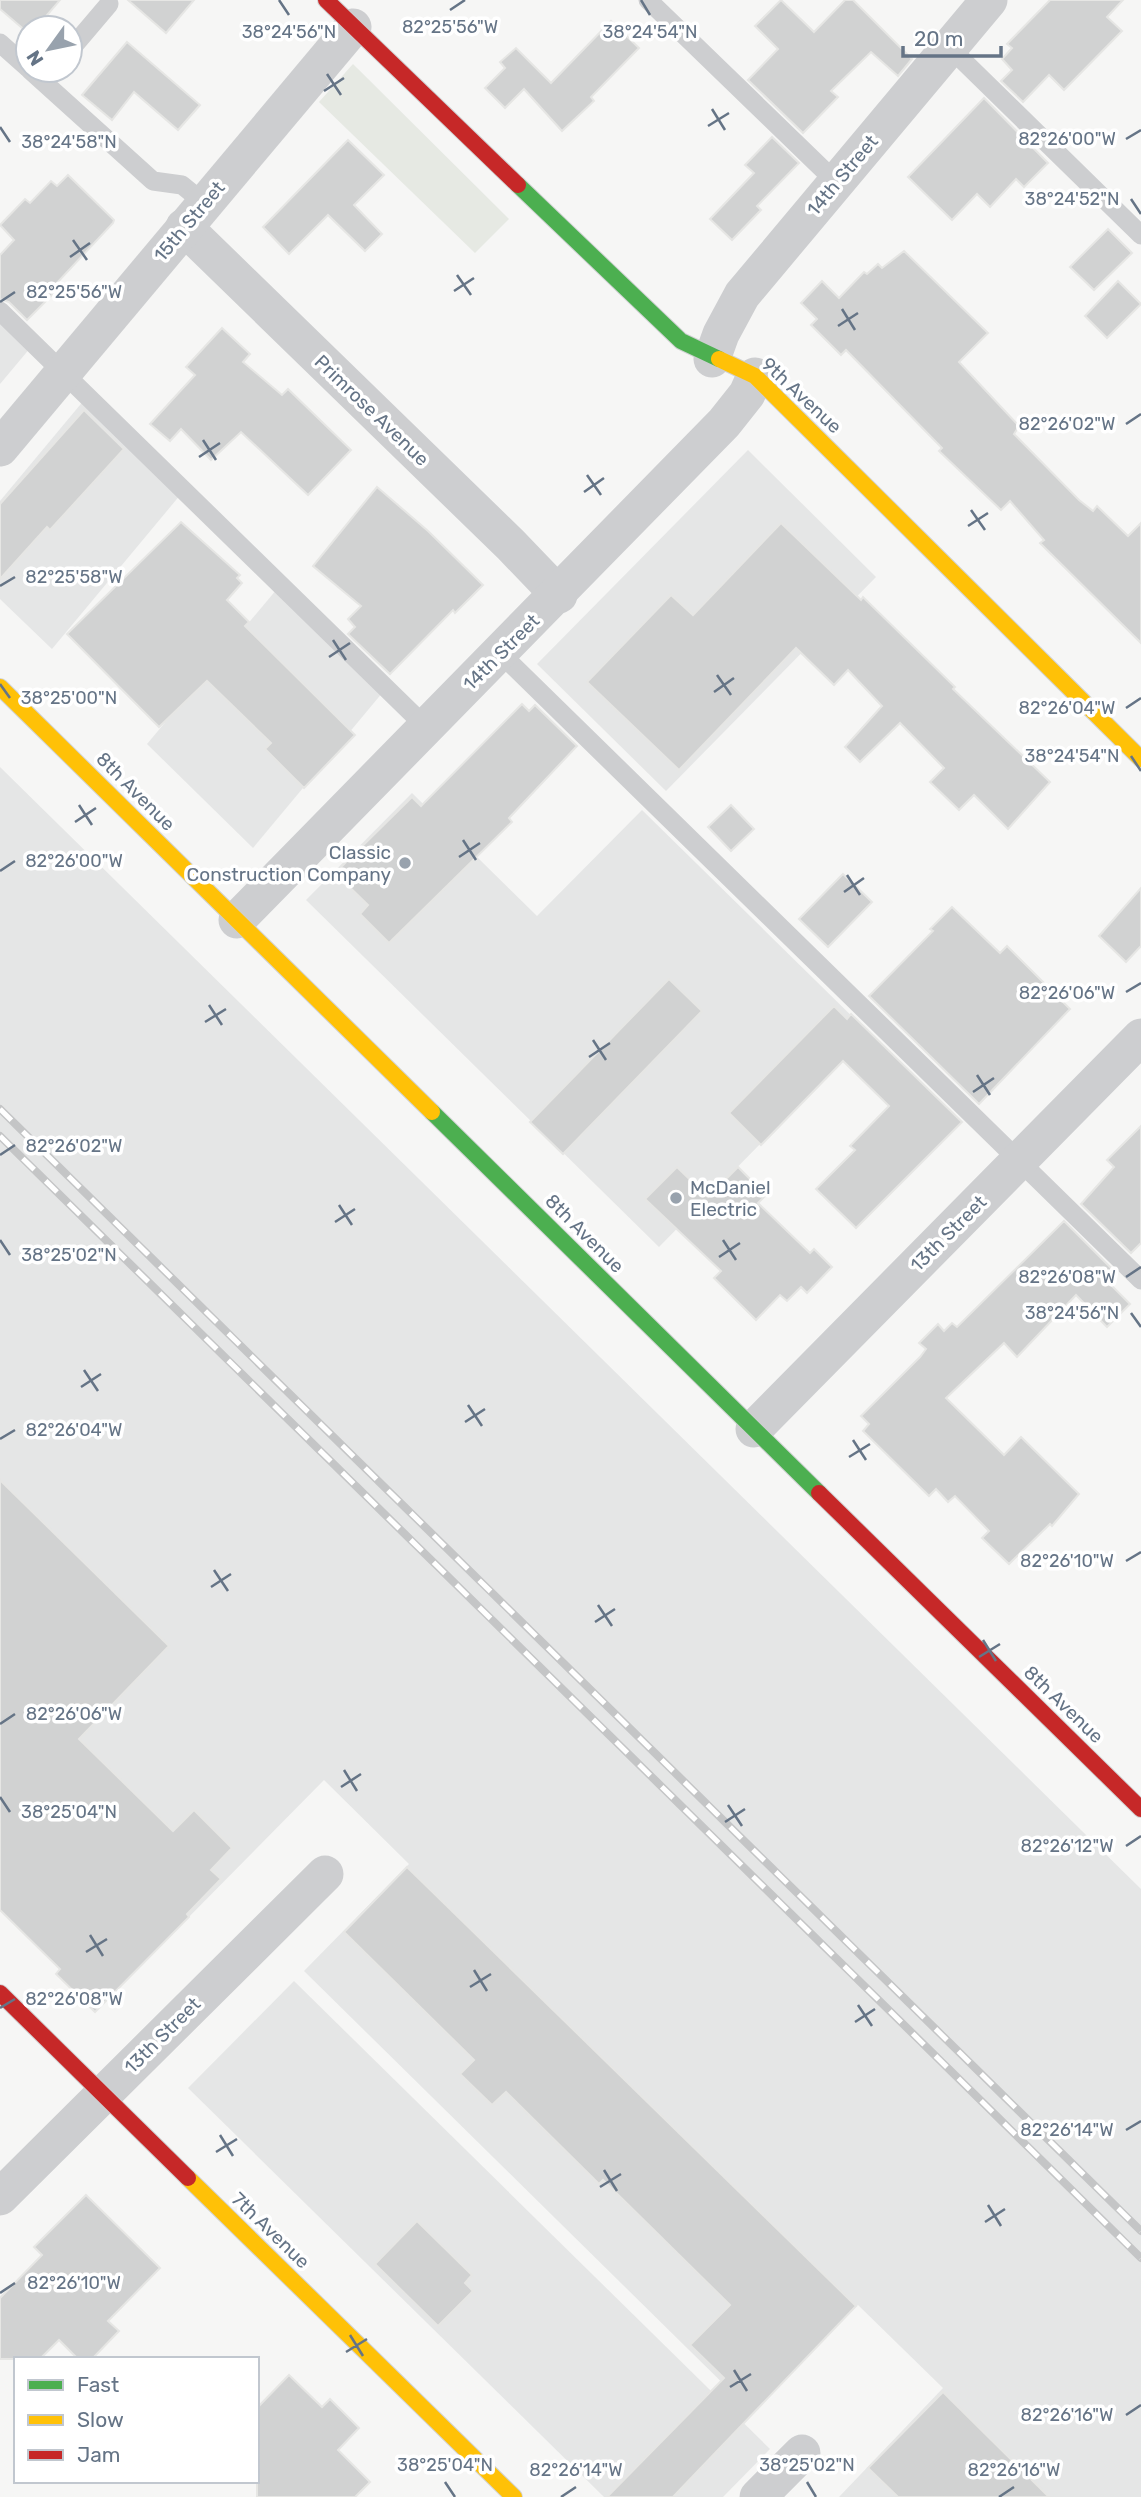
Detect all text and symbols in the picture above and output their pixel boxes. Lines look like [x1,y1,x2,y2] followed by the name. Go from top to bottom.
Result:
[14,14,84,84] north arrow
[903,14,1001,58] scale bar
[402,16,498,38] text: 82°25'56"W
[242,21,336,43] text: 38°24'56"N
[602,21,698,43] text: 38°24'54"N
[914,26,963,51] text: 20 m
[22,46,49,70] text: N
[1018,128,1116,150] text: 82°26'00"W
[802,130,883,220] street label: 14th Street
[21,131,117,153] text: 38°24'58"N
[149,176,230,266] street label: 15th Street
[1025,188,1119,210] text: 38°24'52"N
[26,281,122,303] text: 82°25'56"W
[310,350,434,471] street label: Primrose Avenue
[757,353,846,438] street label: 9th Avenue
[1019,413,1115,435] text: 82°26'02"W
[25,566,123,588] text: 82°25'58"W
[458,609,545,695] street label: 14th Street
[21,687,117,709] text: 38°25'00"N
[1018,697,1116,719] text: 82°26'04"W
[1024,745,1120,767] text: 38°24'54"N
[92,747,180,835] street label: 8th Avenue
[187,841,391,886] place label: Classic Construction Company
[25,850,123,872] text: 82°26'00"W
[397,855,413,871] marker: Classic Construction Company
[1019,982,1115,1004] text: 82°26'06"W
[26,1135,122,1157] text: 82°26'02"W
[690,1176,771,1221] place label: McDaniel Electric
[541,1189,629,1277] street label: 8th Avenue
[668,1190,684,1206] marker: McDaniel Electric
[906,1190,992,1276] street label: 13th Street
[21,1244,117,1266] text: 38°25'02"N
[1018,1266,1116,1288] text: 82°26'08"W
[1025,1302,1119,1324] text: 38°24'56"N
[25,1419,123,1441] text: 82°26'04"W
[1020,1550,1114,1572] text: 82°26'10"W
[1019,1661,1108,1748] street label: 8th Avenue
[26,1703,122,1725] text: 82°26'06"W
[21,1801,117,1823] text: 38°25'04"N
[1020,1835,1114,1857] text: 82°26'12"W
[25,1988,123,2010] text: 82°26'08"W
[120,1992,206,2078] street label: 13th Street
[1020,2119,1114,2141] text: 82°26'14"W
[227,2188,314,2273] street label: 7th Avenue
[27,2272,121,2294] text: 82°26'10"W
[14,2357,259,2483] legend
[77,2372,119,2397] text: Fast
[1021,2404,1113,2426] text: 82°26'16"W
[77,2407,124,2432] text: Slow
[77,2442,121,2467] text: Jam
[397,2454,493,2476] text: 38°25'04"N
[759,2454,855,2476] text: 38°25'02"N
[529,2459,623,2481] text: 82°26'14"W
[968,2459,1060,2481] text: 82°26'16"W

